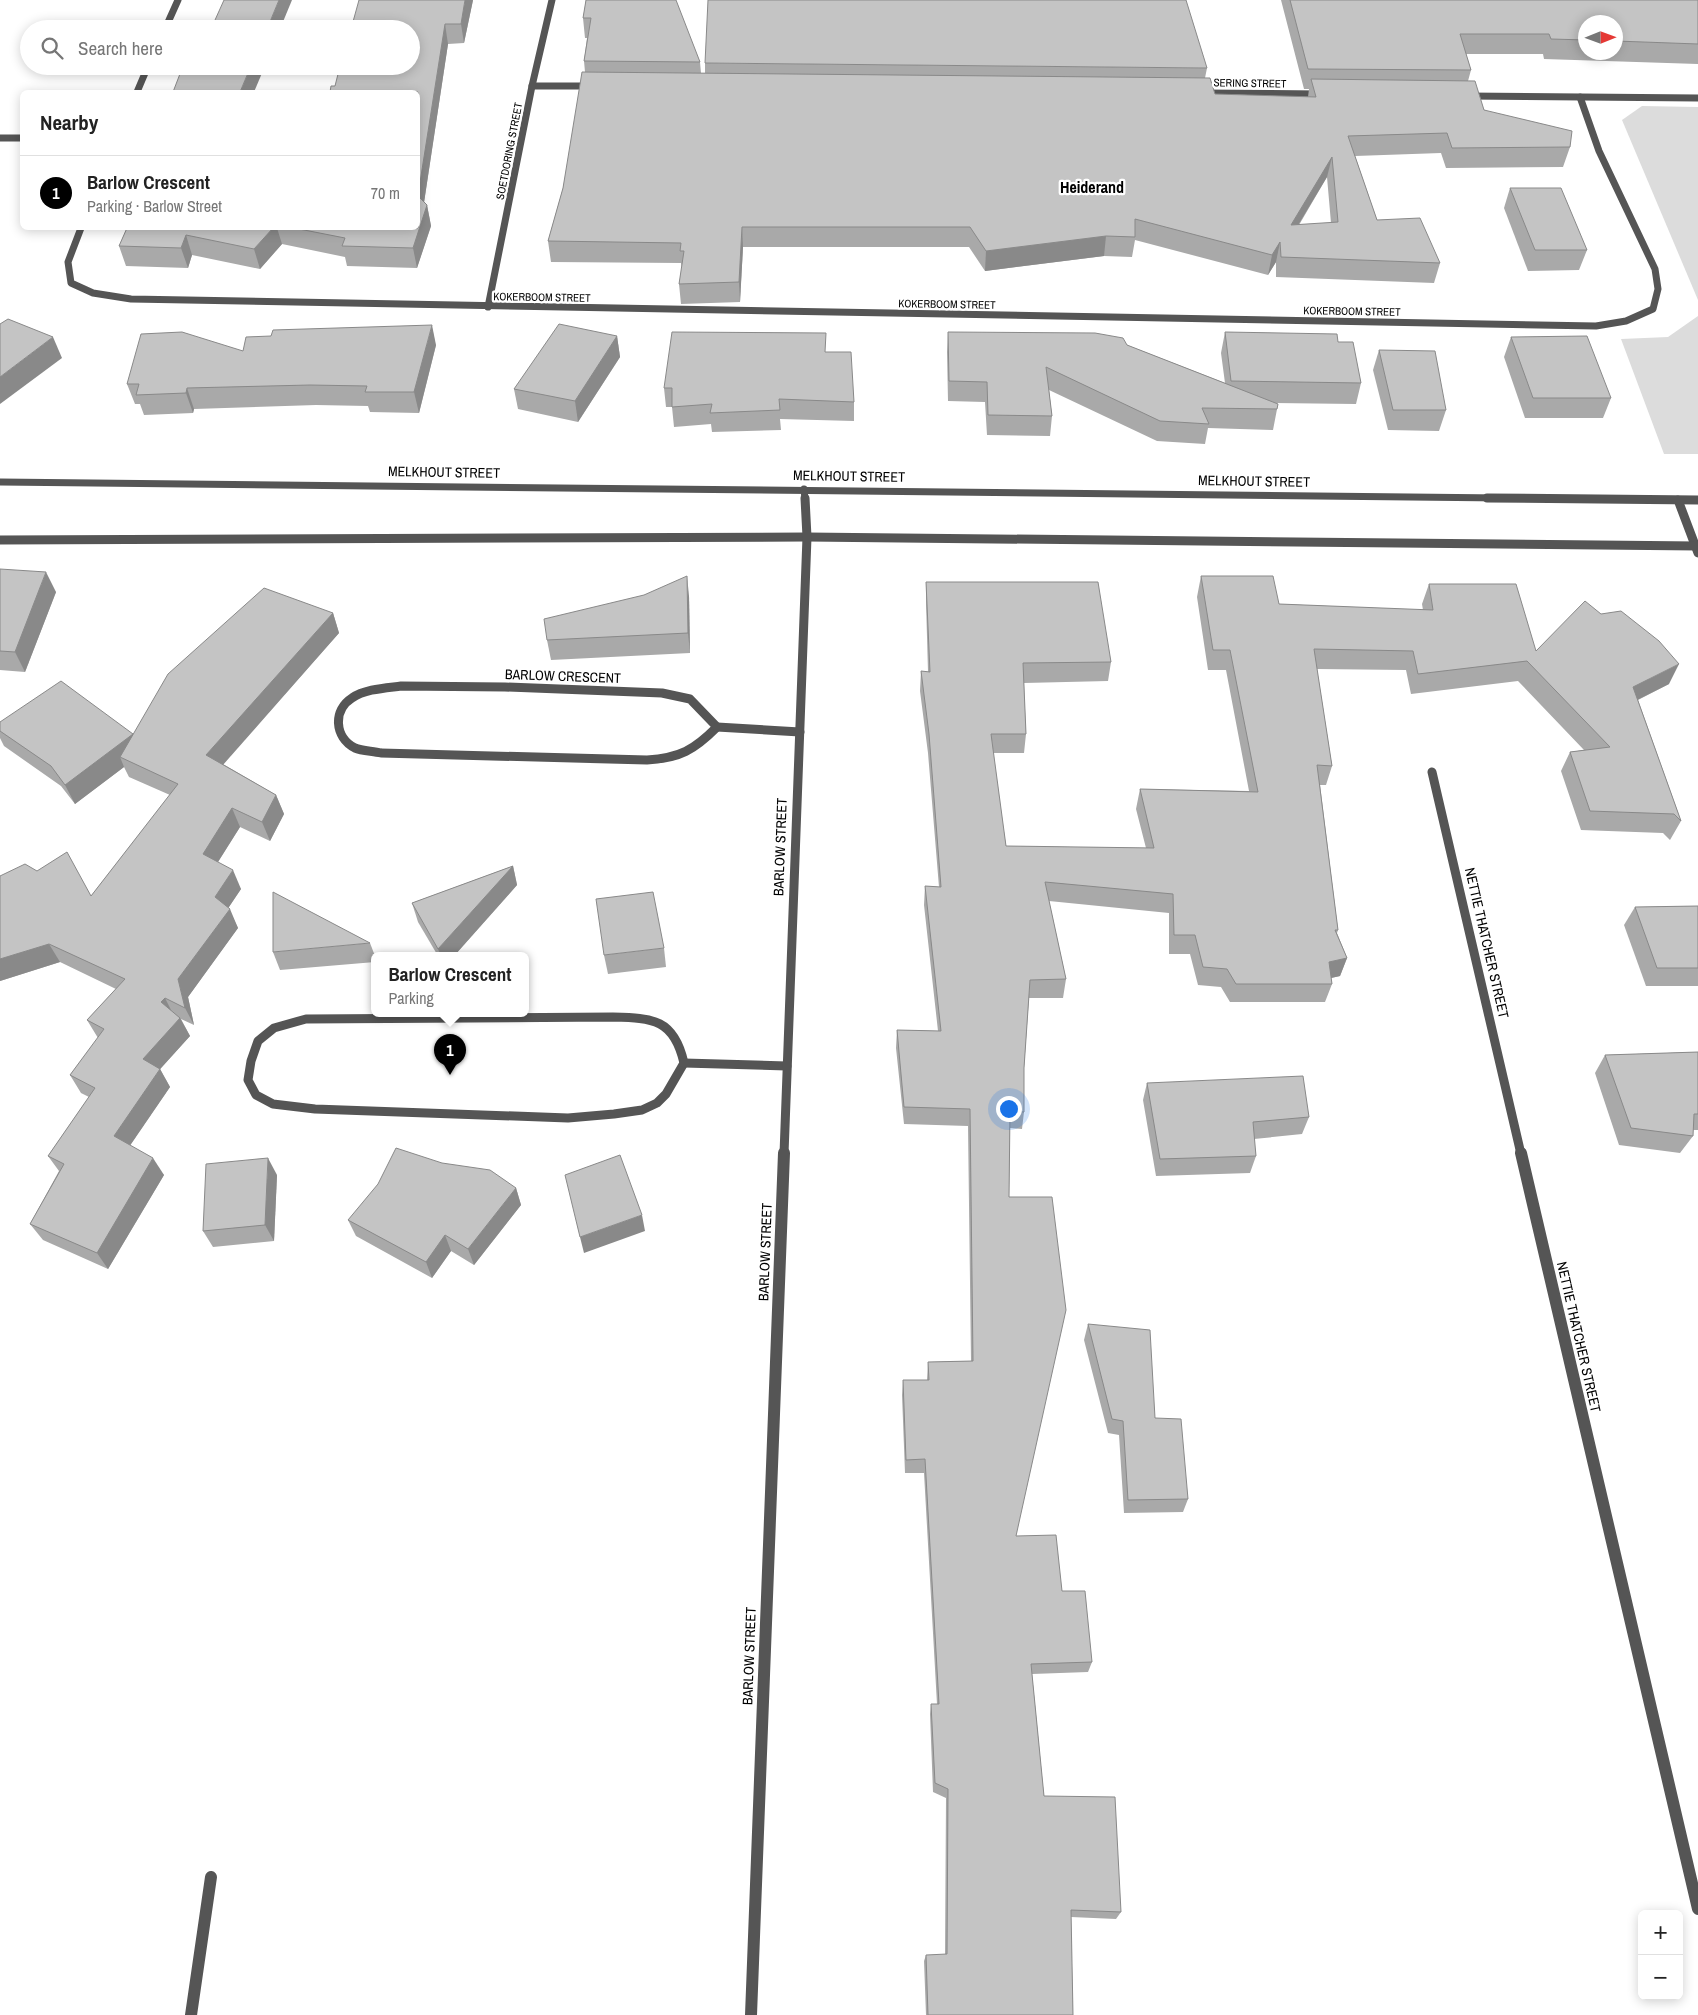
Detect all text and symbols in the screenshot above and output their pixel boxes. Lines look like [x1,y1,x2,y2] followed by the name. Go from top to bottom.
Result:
[1578,15,1623,60] north arrow
[20,20,420,75] search box
[38,34,66,62] icon: search
[78,35,163,61] text: Search here
[1214,75,1287,91] street label: SERING STREET
[493,101,525,201] street label: SOETDORING STREET
[40,108,98,137] text: Nearby
[87,169,210,195] text: Barlow Crescent
[1060,176,1124,198] district label: Heiderand
[52,182,60,204] text: 1
[371,182,400,204] text: 70 m
[87,195,222,217] text: Parking · Barlow Street
[493,289,591,305] street label: KOKERBOOM STREET
[898,296,996,312] street label: KOKERBOOM STREET
[1303,303,1401,319] street label: KOKERBOOM STREET
[388,462,500,482] street label: MELKHOUT STREET
[793,466,905,486] street label: MELKHOUT STREET
[1198,471,1310,491] street label: MELKHOUT STREET
[505,665,621,687] street label: BARLOW CRESCENT
[769,798,791,896] street label: BARLOW STREET
[1461,866,1513,1020] street label: NETTIE THATCHER STREET
[371,952,529,1017] popup
[389,961,511,987] text: Barlow Crescent
[389,987,434,1009] text: Parking
[434,1034,466,1075] pin: 1
[996,1096,1022,1122] your location
[754,1203,776,1301] street label: BARLOW STREET
[1553,1260,1605,1414] street label: NETTIE THATCHER STREET
[738,1607,760,1705] street label: BARLOW STREET
[1638,1910,1683,2000] map controls
[1638,1910,1683,1955] button: +
[1638,1955,1683,2000] button: −

